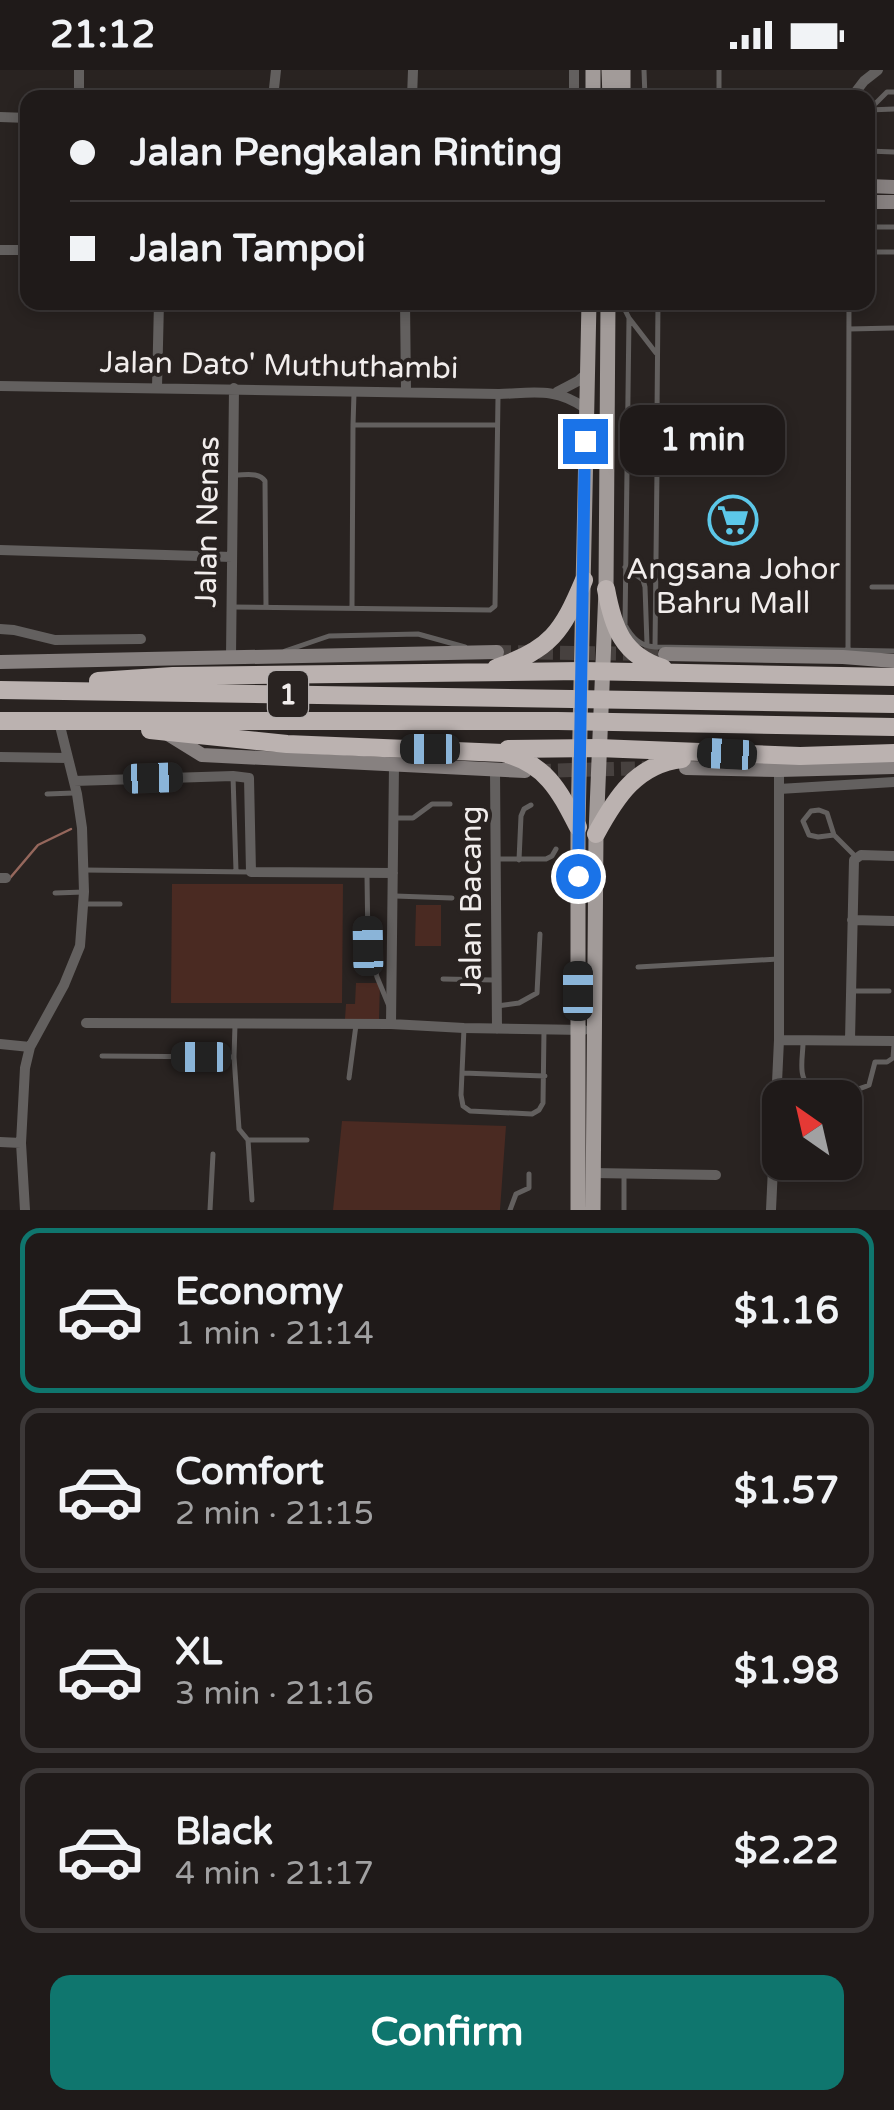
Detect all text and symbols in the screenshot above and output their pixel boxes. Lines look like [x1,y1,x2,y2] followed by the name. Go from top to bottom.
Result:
[50,12,155,58] text: 21:12
[130,130,562,176] text: Jalan Pengkalan Rinting
[130,226,366,272] text: Jalan Tampoi
[99,344,459,387] street label: Jalan Dato' Muthuthambi
[620,406,785,476] callout: 1 min
[563,419,608,464] route end
[660,421,745,459] text: 1 min
[188,436,227,608] street label: Jalan Nenas
[707,494,759,546] supermarket icon: Angsana Johor Bahru Mall
[626,551,840,622] place label: Angsana Johor Bahru Mall
[268,671,308,717] road number: 1
[400,734,460,764] car
[696,737,758,771] car
[122,762,184,794] car
[453,806,490,994] street label: Jalan Bacang
[556,854,601,899] route start
[352,916,384,976] car
[563,961,593,1021] car
[171,1042,231,1072] car
[762,1080,862,1180] north arrow
[762,1080,862,1180] map controls
[55,1266,145,1356] icon: car
[175,1269,343,1315] text: Economy
[734,1288,839,1334] text: $1.16
[175,1315,374,1353] text: 1 min · 21:14
[55,1446,145,1536] icon: car
[175,1449,324,1495] text: Comfort
[734,1468,839,1514] text: $1.57
[175,1495,374,1533] text: 2 min · 21:15
[55,1626,145,1716] icon: car
[175,1629,222,1675] text: XL
[734,1648,839,1694] text: $1.98
[175,1675,374,1713] text: 3 min · 21:16
[55,1806,145,1896] icon: car
[175,1809,273,1855] text: Black
[734,1828,839,1874] text: $2.22
[175,1855,374,1893] text: 4 min · 21:17
[50,1975,844,2090] button: Confirm

